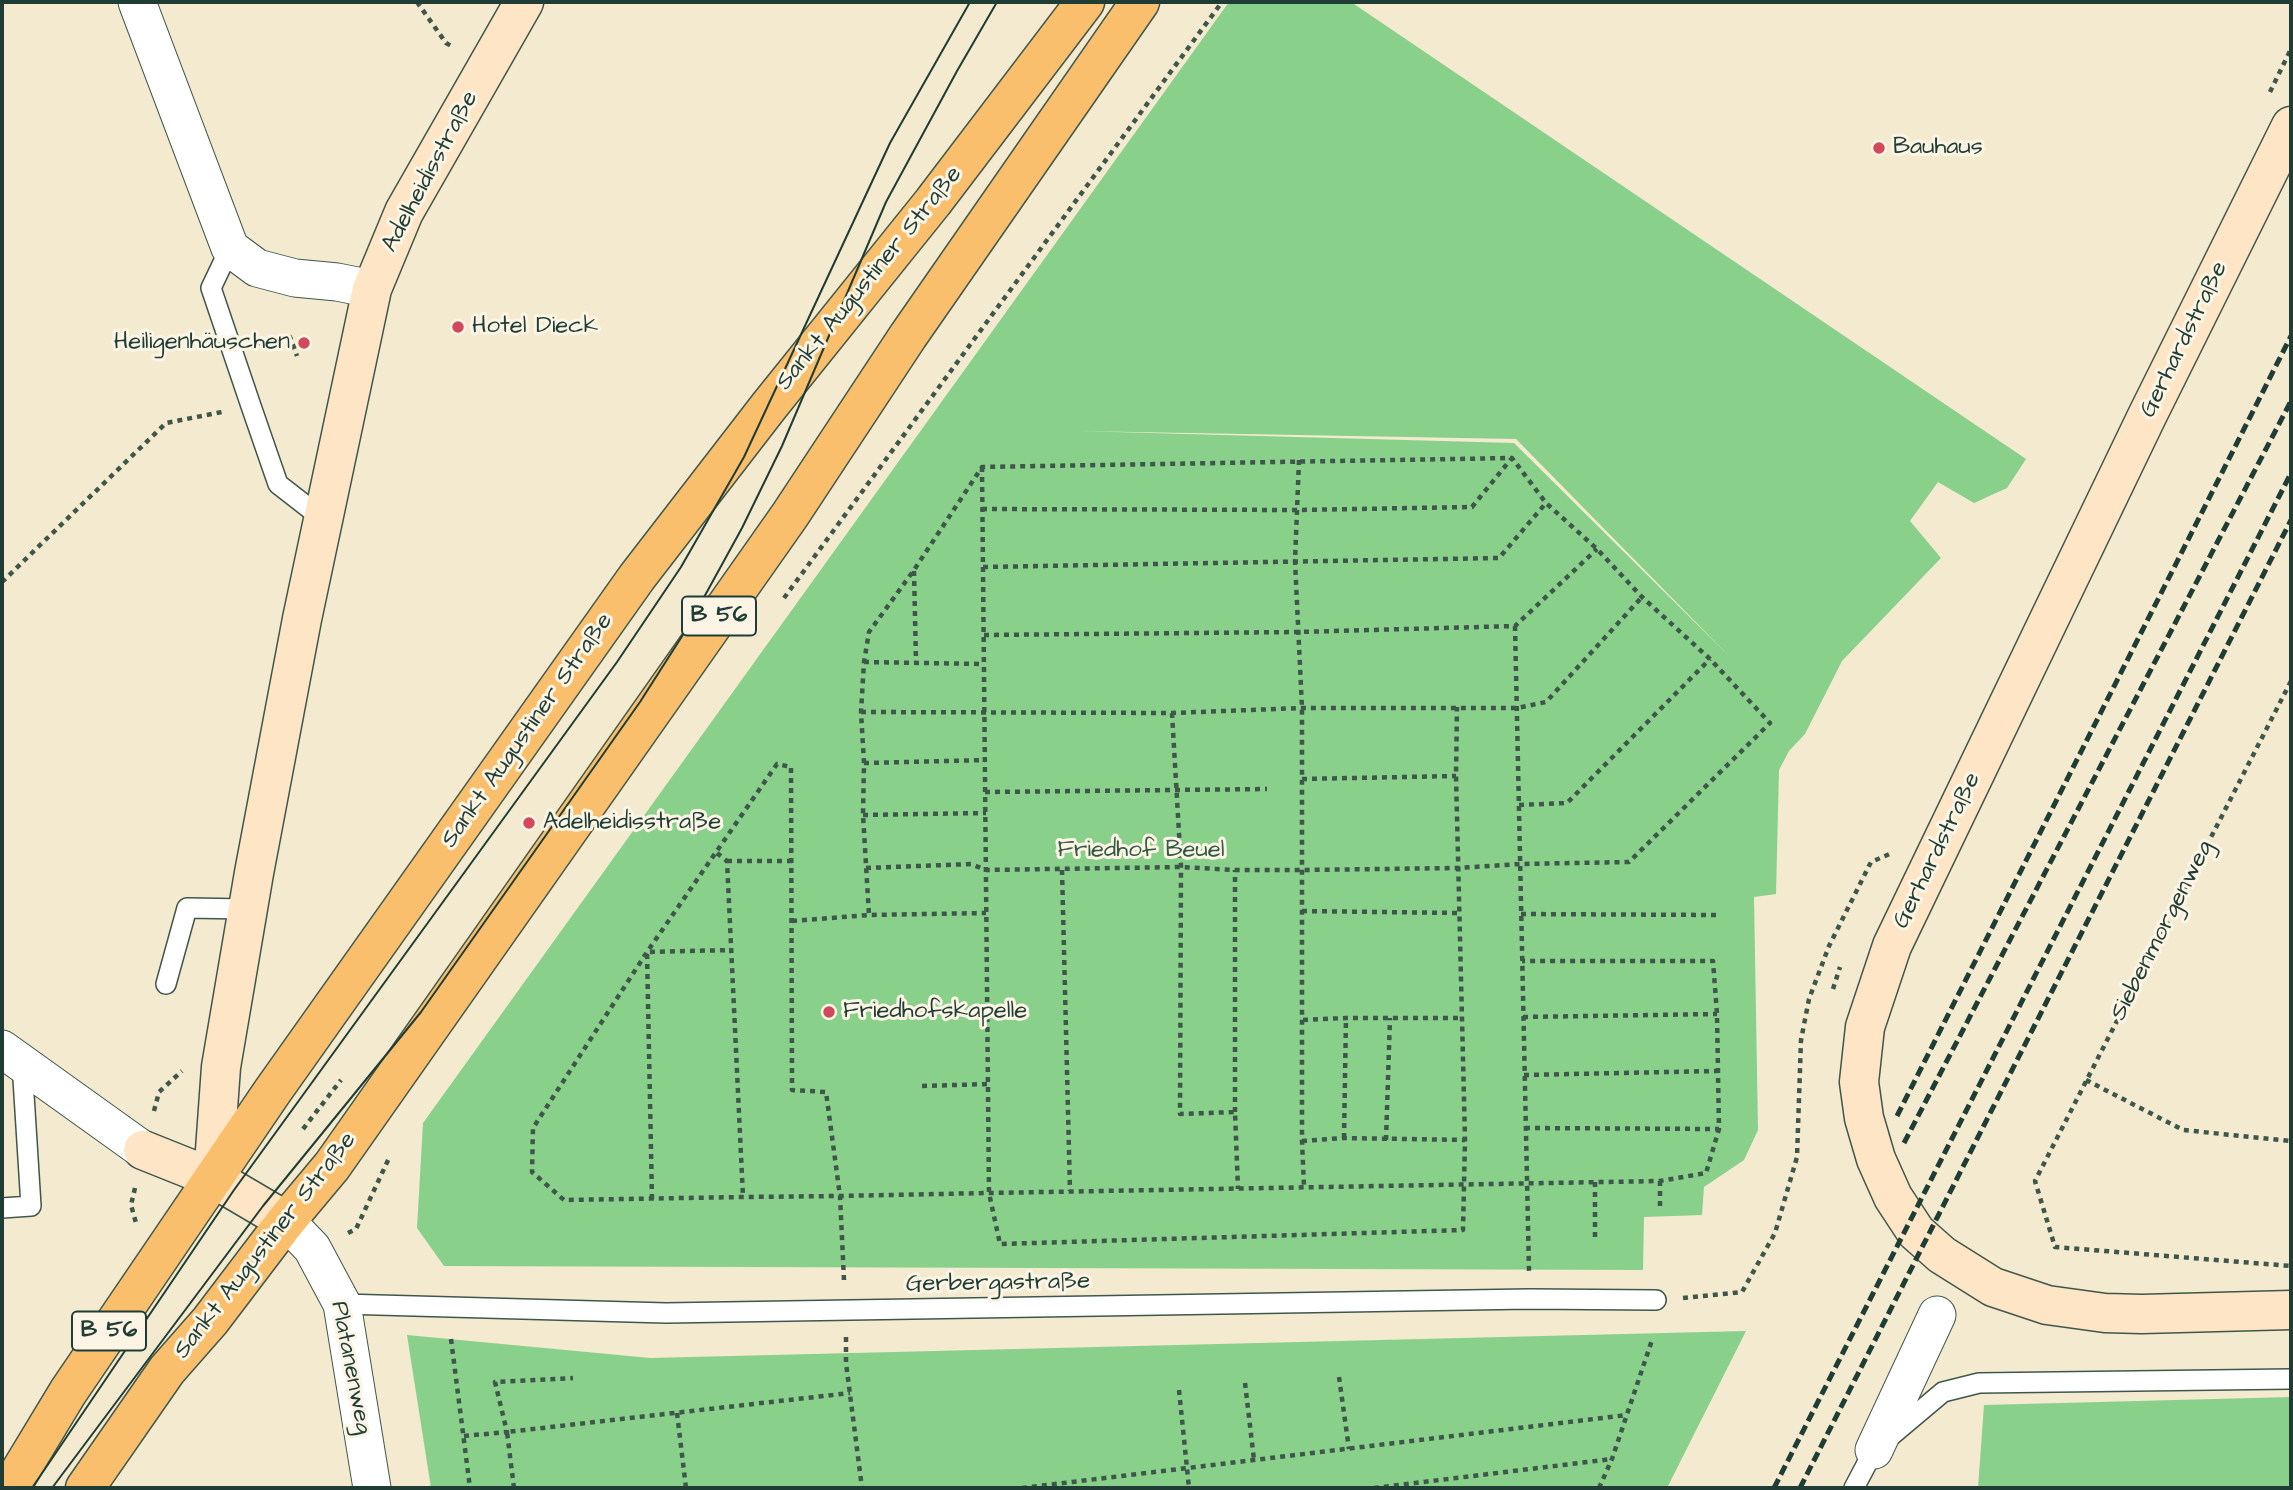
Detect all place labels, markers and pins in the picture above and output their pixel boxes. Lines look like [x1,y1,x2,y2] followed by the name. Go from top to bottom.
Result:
[1893,134,1983,162] place label: Bauhaus
[1871,140,1887,156] marker: Bauhaus
[472,313,598,341] place label: Hotel Dieck
[450,319,466,335] marker: Hotel Dieck
[114,329,290,357] place label: Heiligenhäuschen
[296,335,312,351] marker: Heiligenhäuschen
[543,809,721,837] place label: Adelheidisstraße
[521,815,537,831] marker: Adelheidisstraße
[843,998,1027,1026] place label: Friedhofskapelle
[821,1004,837,1020] marker: Friedhofskapelle

